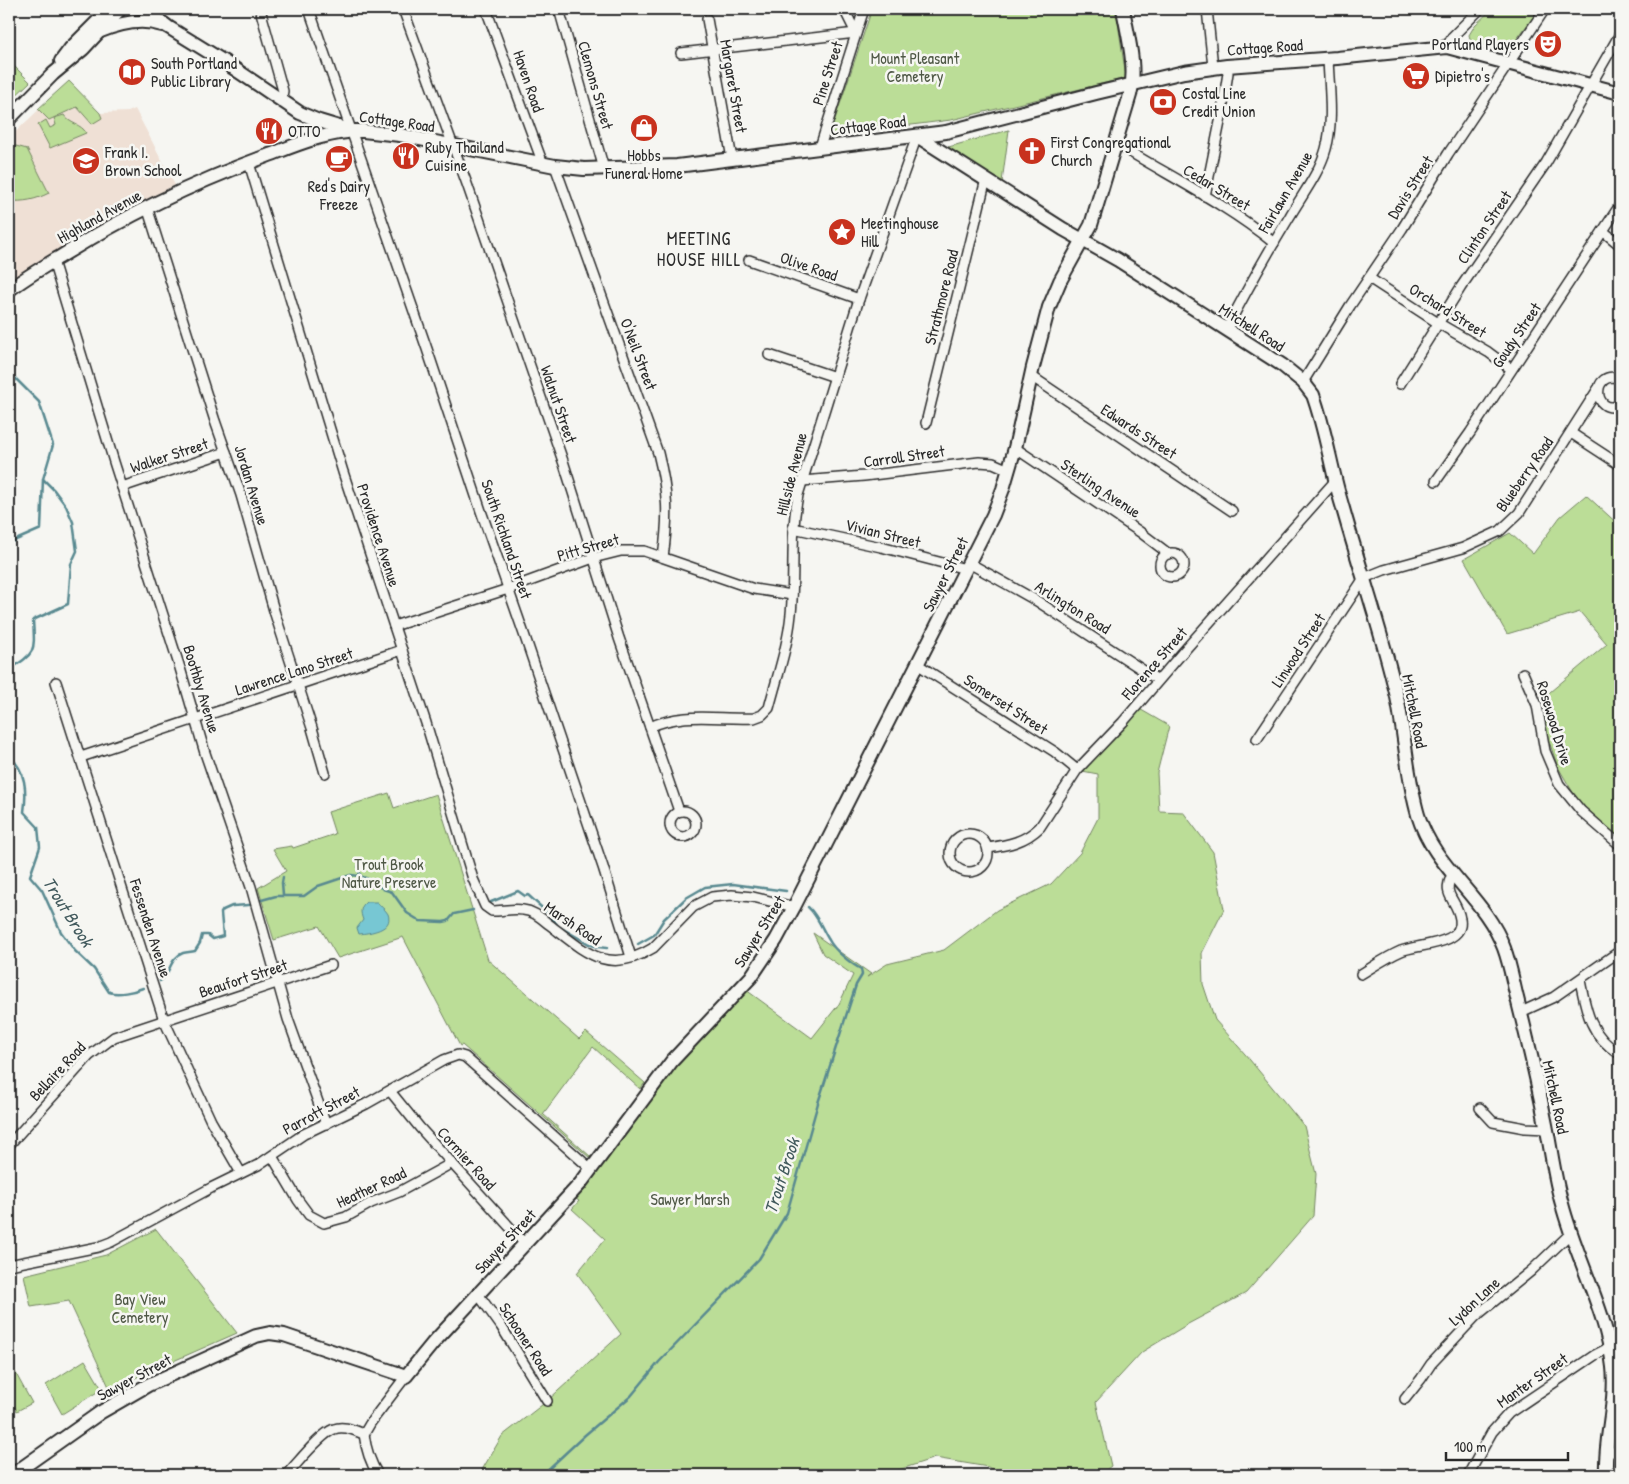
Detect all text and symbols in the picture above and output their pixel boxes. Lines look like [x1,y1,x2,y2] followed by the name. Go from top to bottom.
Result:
[1533,29,1563,59] theatre icon: Portland Players
[1226,33,1304,61] street label: Cottage Road
[1432,33,1529,55] place label: Portland Players
[573,38,619,132] street label: Clemons Street
[715,38,753,135] street label: Margaret Street
[806,38,848,108] street label: Pine Street
[508,47,550,115] street label: Haven Road
[871,47,960,87] park label: Mount Pleasant Cemetery
[151,52,237,92] place label: South Portland Public Library
[117,57,147,87] library icon: South Portland Public Library
[1401,61,1431,91] supermarket icon: Dipietro's
[1435,65,1490,87] place label: Dipietro's
[1182,82,1256,122] place label: Costal Line Credit Union
[1148,87,1178,117] bank icon: Costal Line Credit Union
[358,105,436,137] street label: Cottage Road
[829,109,907,141] street label: Cottage Road
[629,113,659,143] shop icon: Hobbs Funeral Home
[254,116,284,146] restaurant icon: OTTO
[288,120,321,142] place label: OTTO
[1050,131,1172,171] place label: First Congregational Church
[425,136,504,176] place label: Ruby Thailand Cuisine
[1017,136,1047,166] church icon: First Congregational Church
[104,141,182,181] place label: Frank I. Brown School
[391,141,421,171] restaurant icon: Ruby Thailand Cuisine
[324,144,354,174] cafe icon: Red's Dairy Freeze
[604,144,683,184] place label: Hobbs Funeral Home
[71,146,101,176] school or university icon: Frank I. Brown School
[1252,146,1318,238] street label: Fairlawn Avenue
[1382,151,1438,223] street label: Davis Street
[1179,158,1255,216] street label: Cedar Street
[308,175,371,215] place label: Red's Dairy Freeze
[53,183,146,248] street label: Highland Avenue
[1451,186,1517,268] street label: Clinton Street
[861,212,939,252] place label: Meetinghouse Hill
[827,217,857,247] place icon: Meetinghouse Hill
[657,226,741,272] district label: MEETING HOUSE HILL
[777,246,841,286] street label: Olive Road
[919,247,963,347] street label: Strathmore Road
[1405,277,1491,343] street label: Orchard Street
[1215,297,1289,357] street label: Mitchell Road
[1486,298,1546,372] street label: Goudy Street
[615,315,663,393] street label: O'Neil Street
[536,362,583,446] street label: Walnut Street
[1097,398,1182,464] street label: Edwards Street
[770,430,812,518] street label: Hillside Avenue
[127,432,211,478] street label: Walker Street
[1490,432,1558,516] street label: Blueberry Road
[862,439,946,473] street label: Carroll Street
[229,442,275,528] street label: Jordan Avenue
[1057,453,1146,523] street label: Sterling Avenue
[476,476,538,602] street label: South Richland Street
[352,481,406,590] street label: Providence Avenue
[843,513,923,553] street label: Vivian Street
[555,528,622,566] street label: Pitt Street
[917,532,973,615] street label: Sawyer Street
[1031,575,1115,639] street label: Arlington Road
[1266,608,1330,691] street label: Linwood Street
[1116,621,1192,705] street label: Florence Street
[232,641,356,700] street label: Lawrence Lano Street
[178,642,226,736] street label: Boothby Avenue
[960,669,1053,740] street label: Somerset Street
[1397,672,1433,750] street label: Mitchell Road
[1532,678,1578,768] street label: Rosewood Drive
[342,853,437,893] park label: Trout Brook Nature Preserve
[37,872,101,953] water label: Trout Brook
[124,875,177,981] street label: Fessenden Avenue
[728,890,790,971] street label: Sawyer Street
[540,896,606,950] street label: Marsh Road
[196,953,291,1003] street label: Beaufort Street
[24,1037,90,1105] street label: Bellaire Road
[1537,1058,1575,1136] street label: Mitchell Road
[278,1080,364,1140] street label: Parrott Street
[433,1122,501,1194] street label: Cormier Road
[758,1133,806,1217] water label: Trout Brook
[332,1161,410,1213] street label: Heather Road
[651,1188,730,1210] park label: Sawyer Marsh
[469,1203,541,1278] street label: Sawyer Street
[1444,1271,1505,1330] street label: Lydon Lane
[111,1288,169,1328] park label: Bay View Cemetery
[494,1298,558,1380] street label: Schooner Road
[1492,1347,1572,1413] street label: Manter Street
[93,1348,175,1406] street label: Sawyer Street
[1446,1429,1569,1461] scale bar
[1454,1436,1487,1457] text: 100 m

